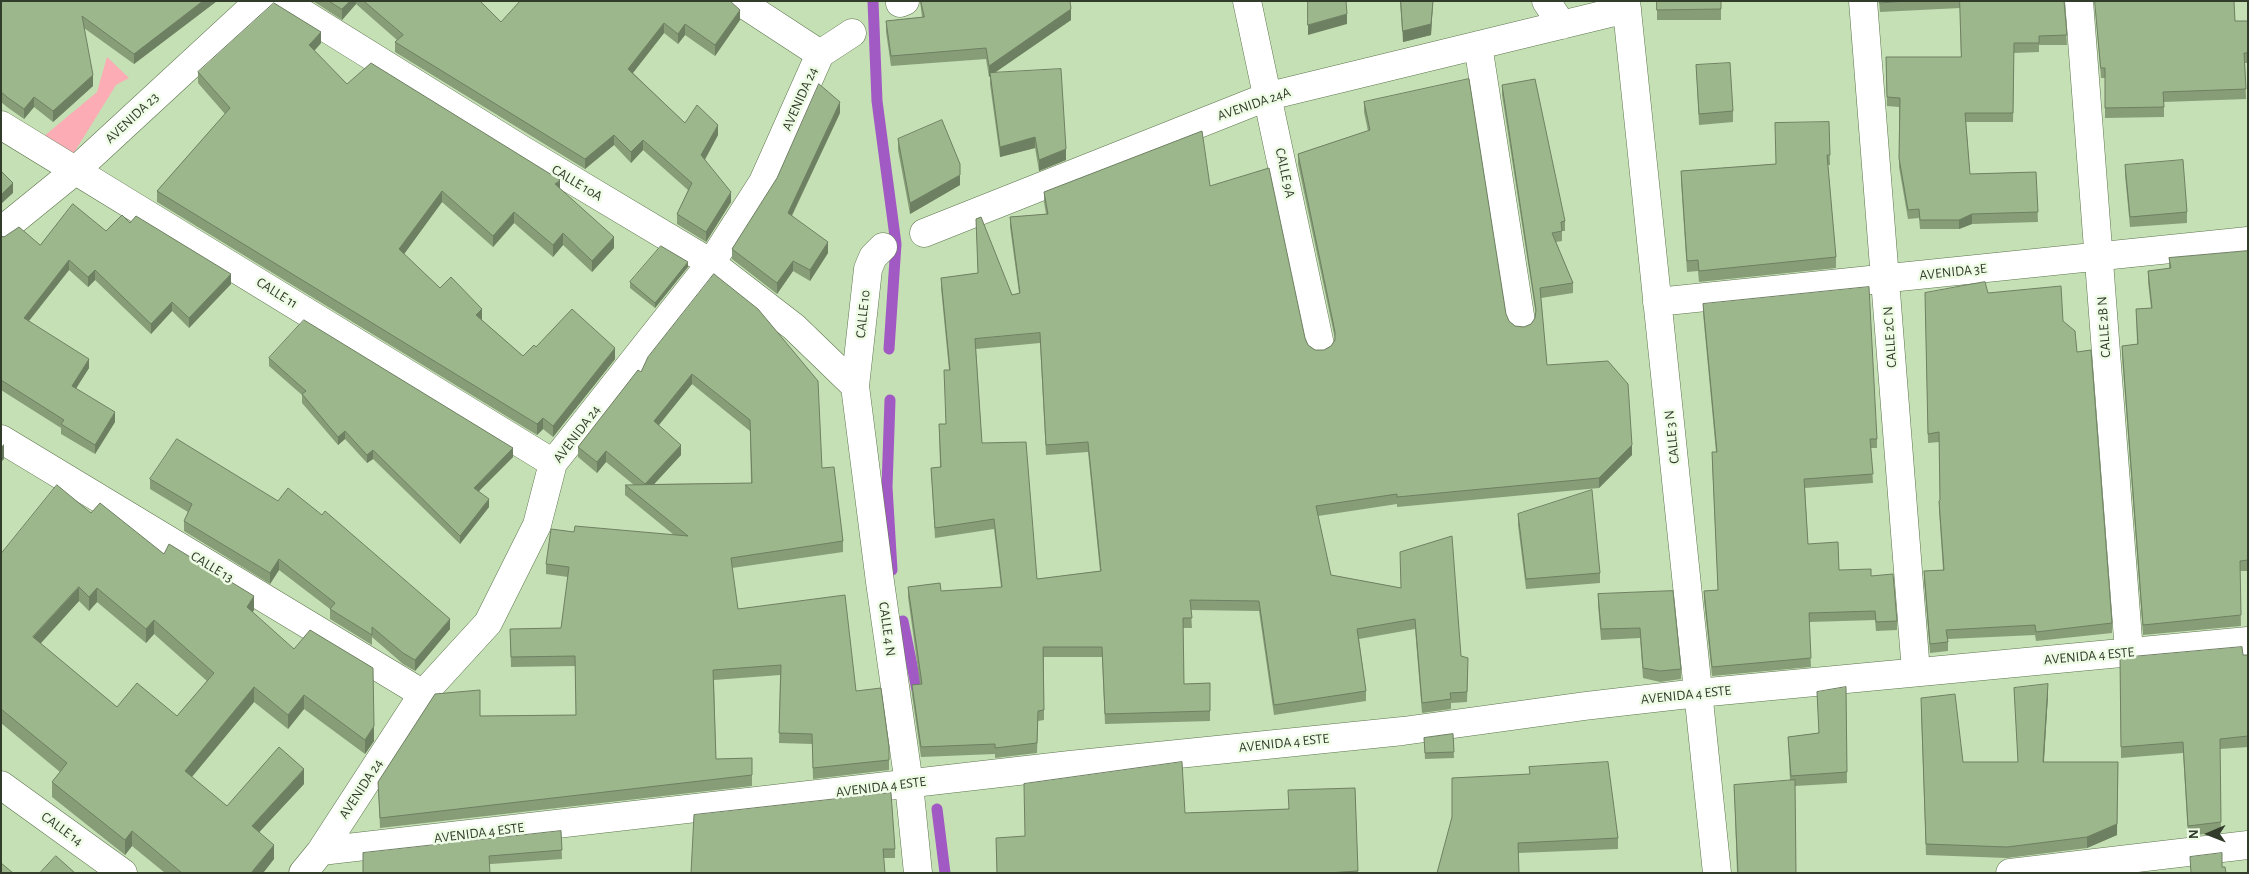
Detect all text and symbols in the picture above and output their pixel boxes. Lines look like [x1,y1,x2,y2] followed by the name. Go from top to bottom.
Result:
[778,64,822,134] street label: AVENIDA 24
[1215,84,1293,124] street label: AVENIDA 24A
[102,89,162,147] street label: AVENIDA 23
[1272,146,1298,200] street label: CALLE 9A
[549,161,605,205] street label: CALLE 10A
[1919,260,1987,284] street label: AVENIDA 3E
[253,274,301,312] street label: CALLE 11
[852,289,874,339] street label: CALLE 10
[2093,296,2115,358] street label: CALLE 2B N
[1879,306,1901,368] street label: CALLE 2C N
[550,402,604,466] street label: AVENIDA 24
[1661,409,1683,465] street label: CALLE 3 N
[188,548,236,586] street label: CALLE 13
[875,601,899,657] street label: CALLE 4 N
[2043,644,2135,668] street label: AVENIDA 4 ESTE
[1640,682,1732,708] street label: AVENIDA 4 ESTE
[1238,730,1330,756] street label: AVENIDA 4 ESTE
[335,756,387,822] street label: AVENIDA 24
[835,773,927,801] street label: AVENIDA 4 ESTE
[38,808,86,850] street label: CALLE 14
[2184,809,2234,859] north arrow
[433,819,525,847] street label: AVENIDA 4 ESTE
[2187,829,2201,839] text: N

